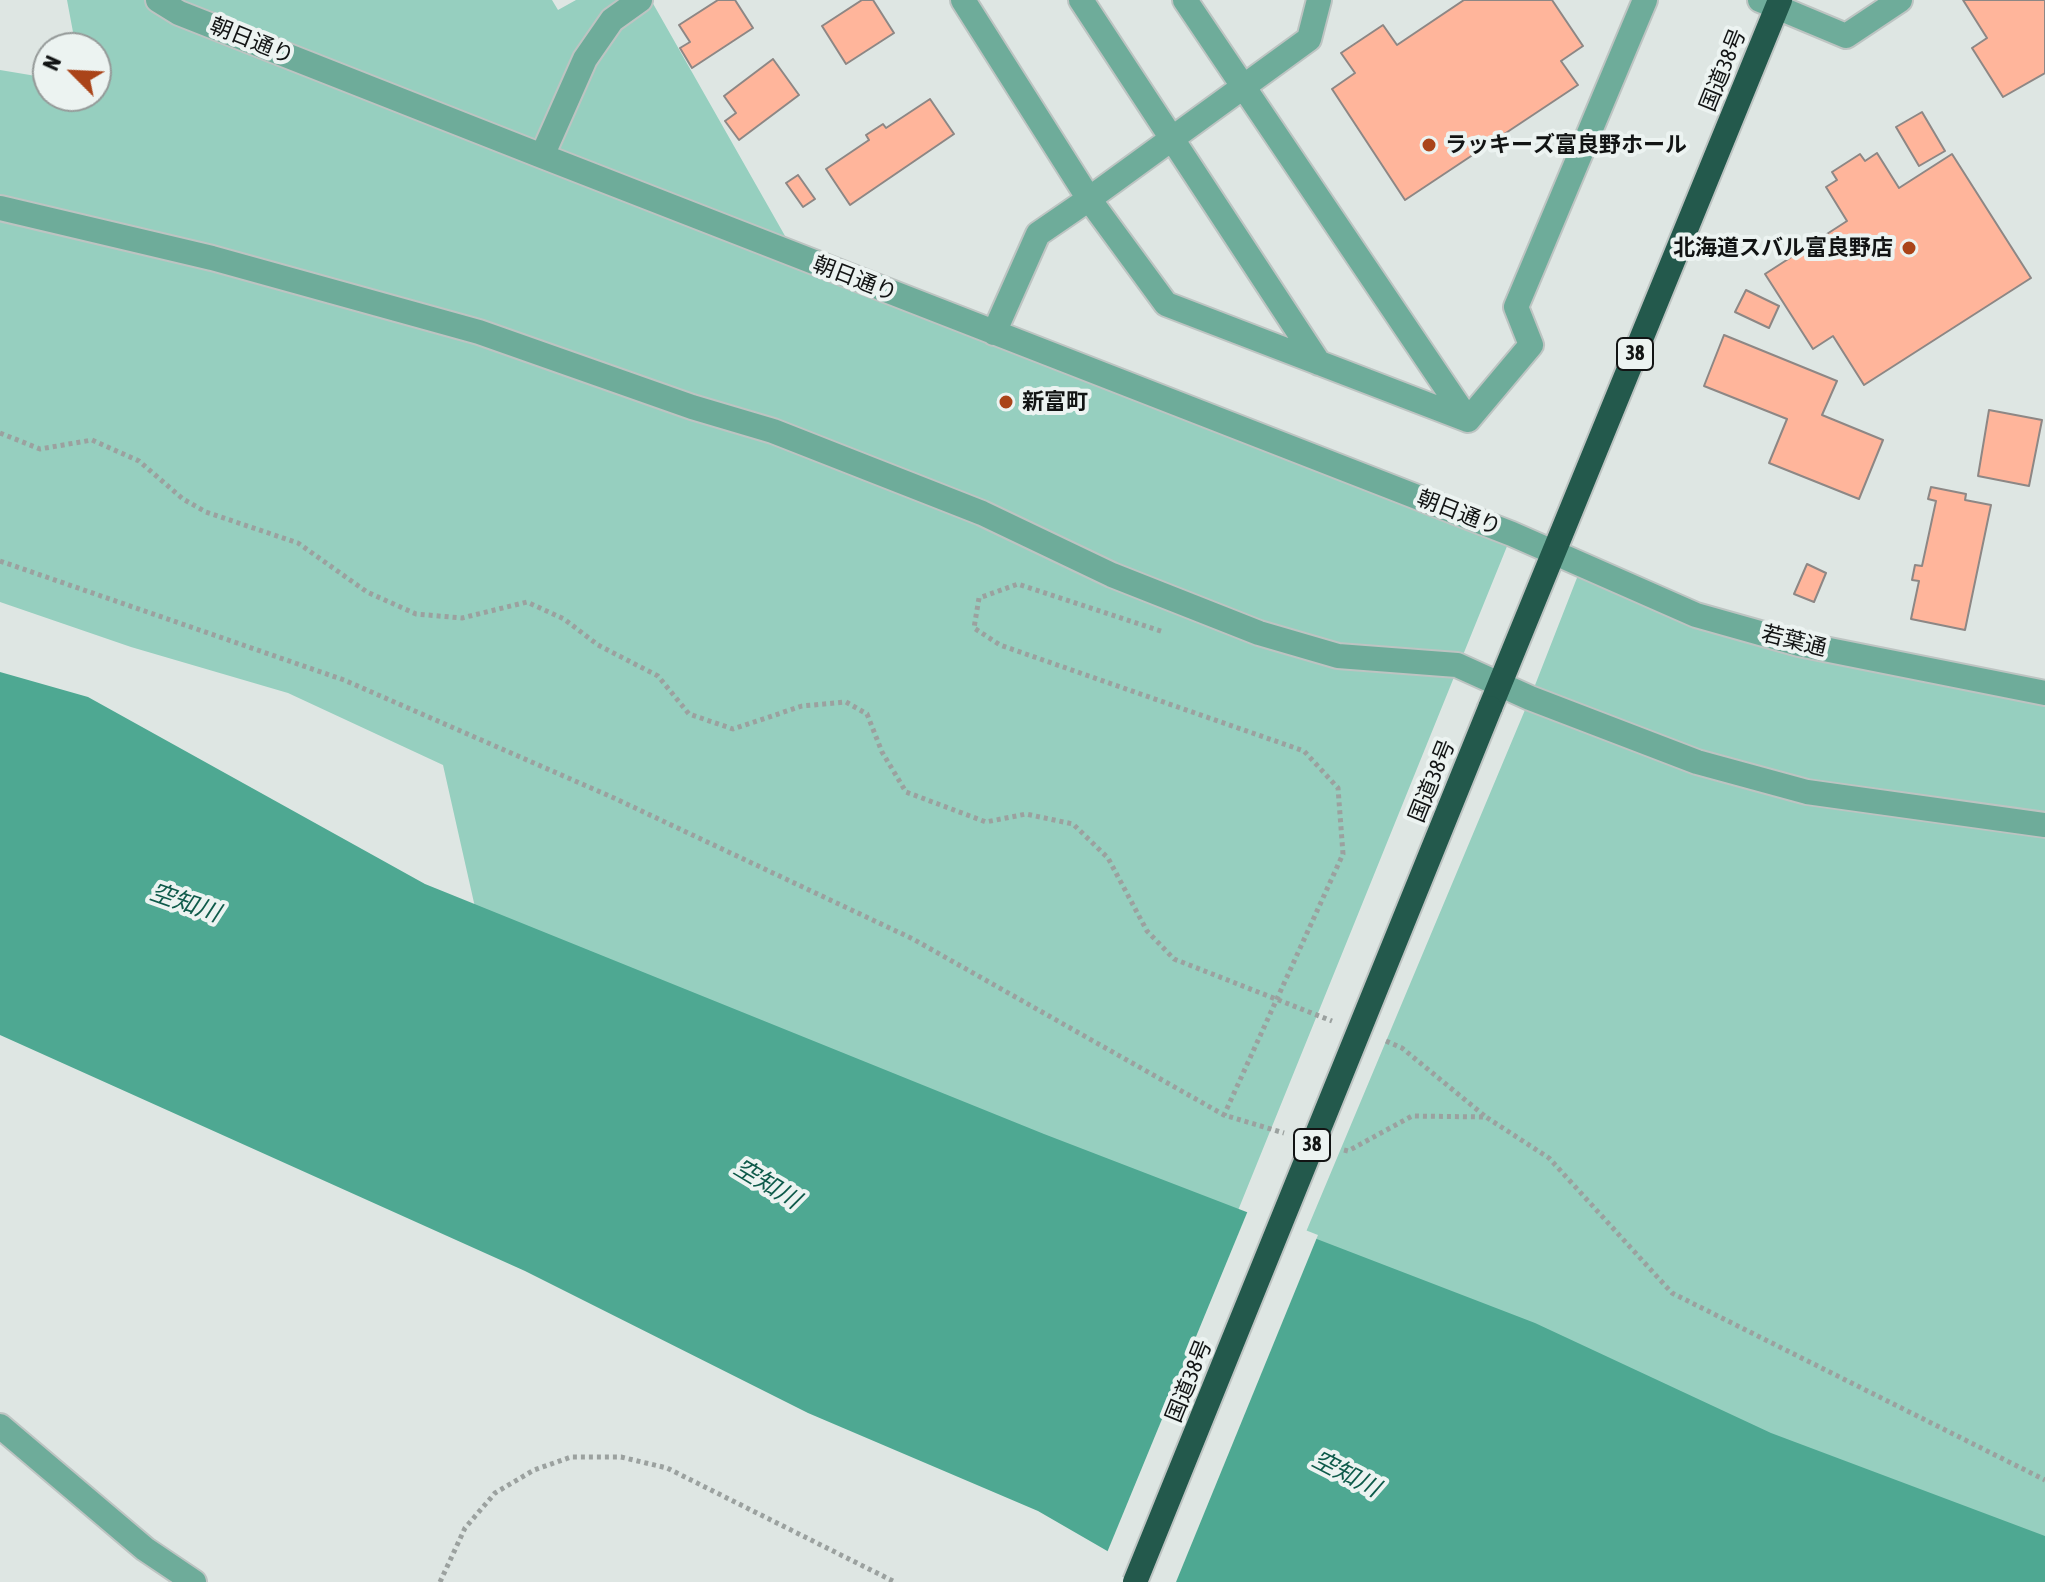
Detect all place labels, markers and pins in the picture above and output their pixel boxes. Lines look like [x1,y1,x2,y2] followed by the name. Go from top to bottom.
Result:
[1445,132,1687,158] place label: ラッキーズ富良野ホール
[1420,136,1438,154] marker: ラッキーズ富良野ホール
[1673,235,1893,261] place label: 北海道スバル富良野店
[1900,239,1918,257] marker: 北海道スバル富良野店
[1022,389,1088,415] place label: 新富町
[997,393,1015,411] marker: 新富町

